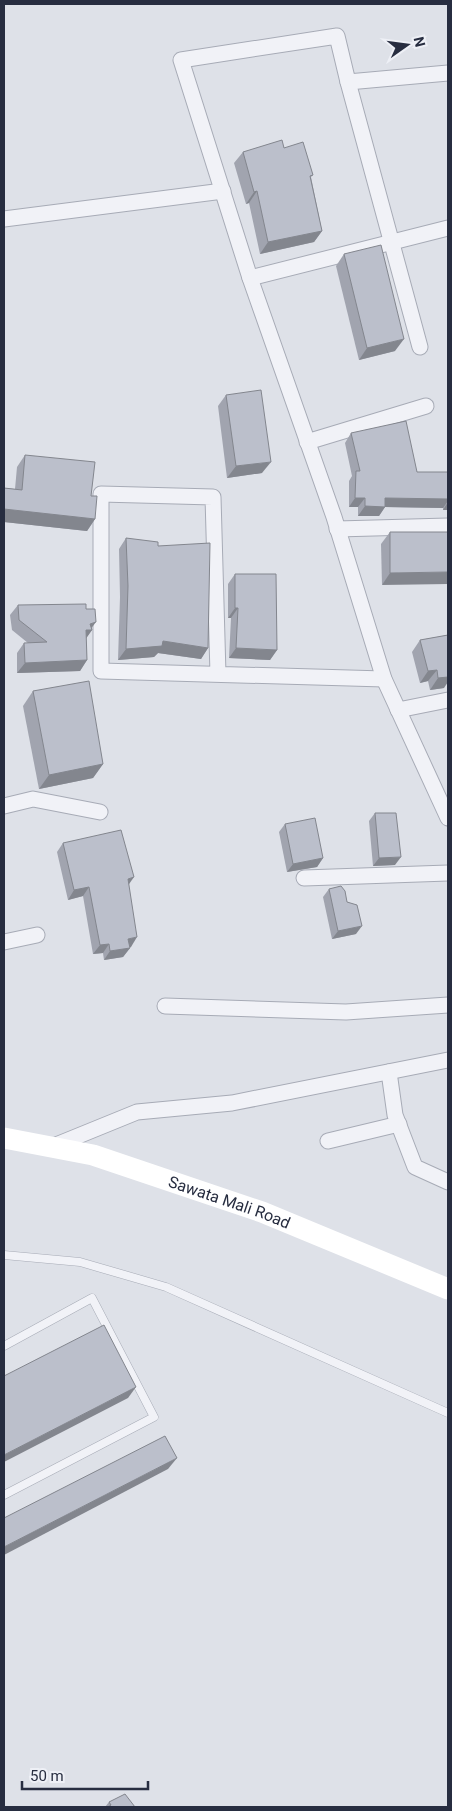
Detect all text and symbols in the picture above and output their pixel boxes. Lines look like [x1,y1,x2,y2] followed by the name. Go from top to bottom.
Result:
[382,20,432,70] north arrow
[411,35,429,49] text: N
[166,1172,293,1232] street label: Sawata Mali Road
[22,1758,149,1790] scale bar
[30,1767,64,1785] text: 50 m

